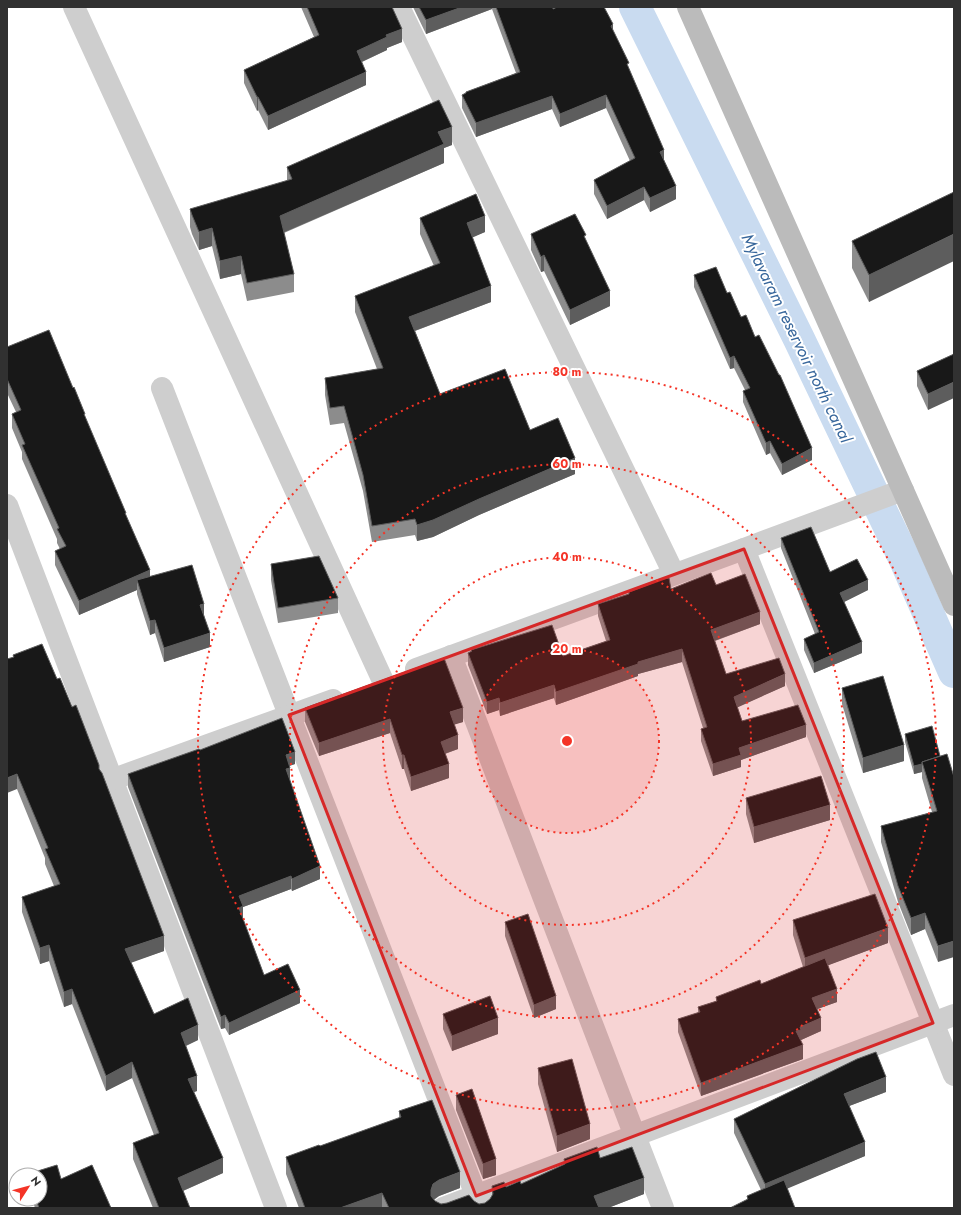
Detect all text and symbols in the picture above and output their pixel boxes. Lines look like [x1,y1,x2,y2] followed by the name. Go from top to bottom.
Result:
[736,229,859,448] water label: Mylavaram reservoir north canal
[553,363,582,381] text: 80 m
[552,455,582,473] text: 60 m
[552,548,582,566] text: 40 m
[552,640,582,658] text: 20 m
[560,734,574,748] centre of rings
[8,1167,48,1207] north arrow
[27,1173,45,1189] text: N

